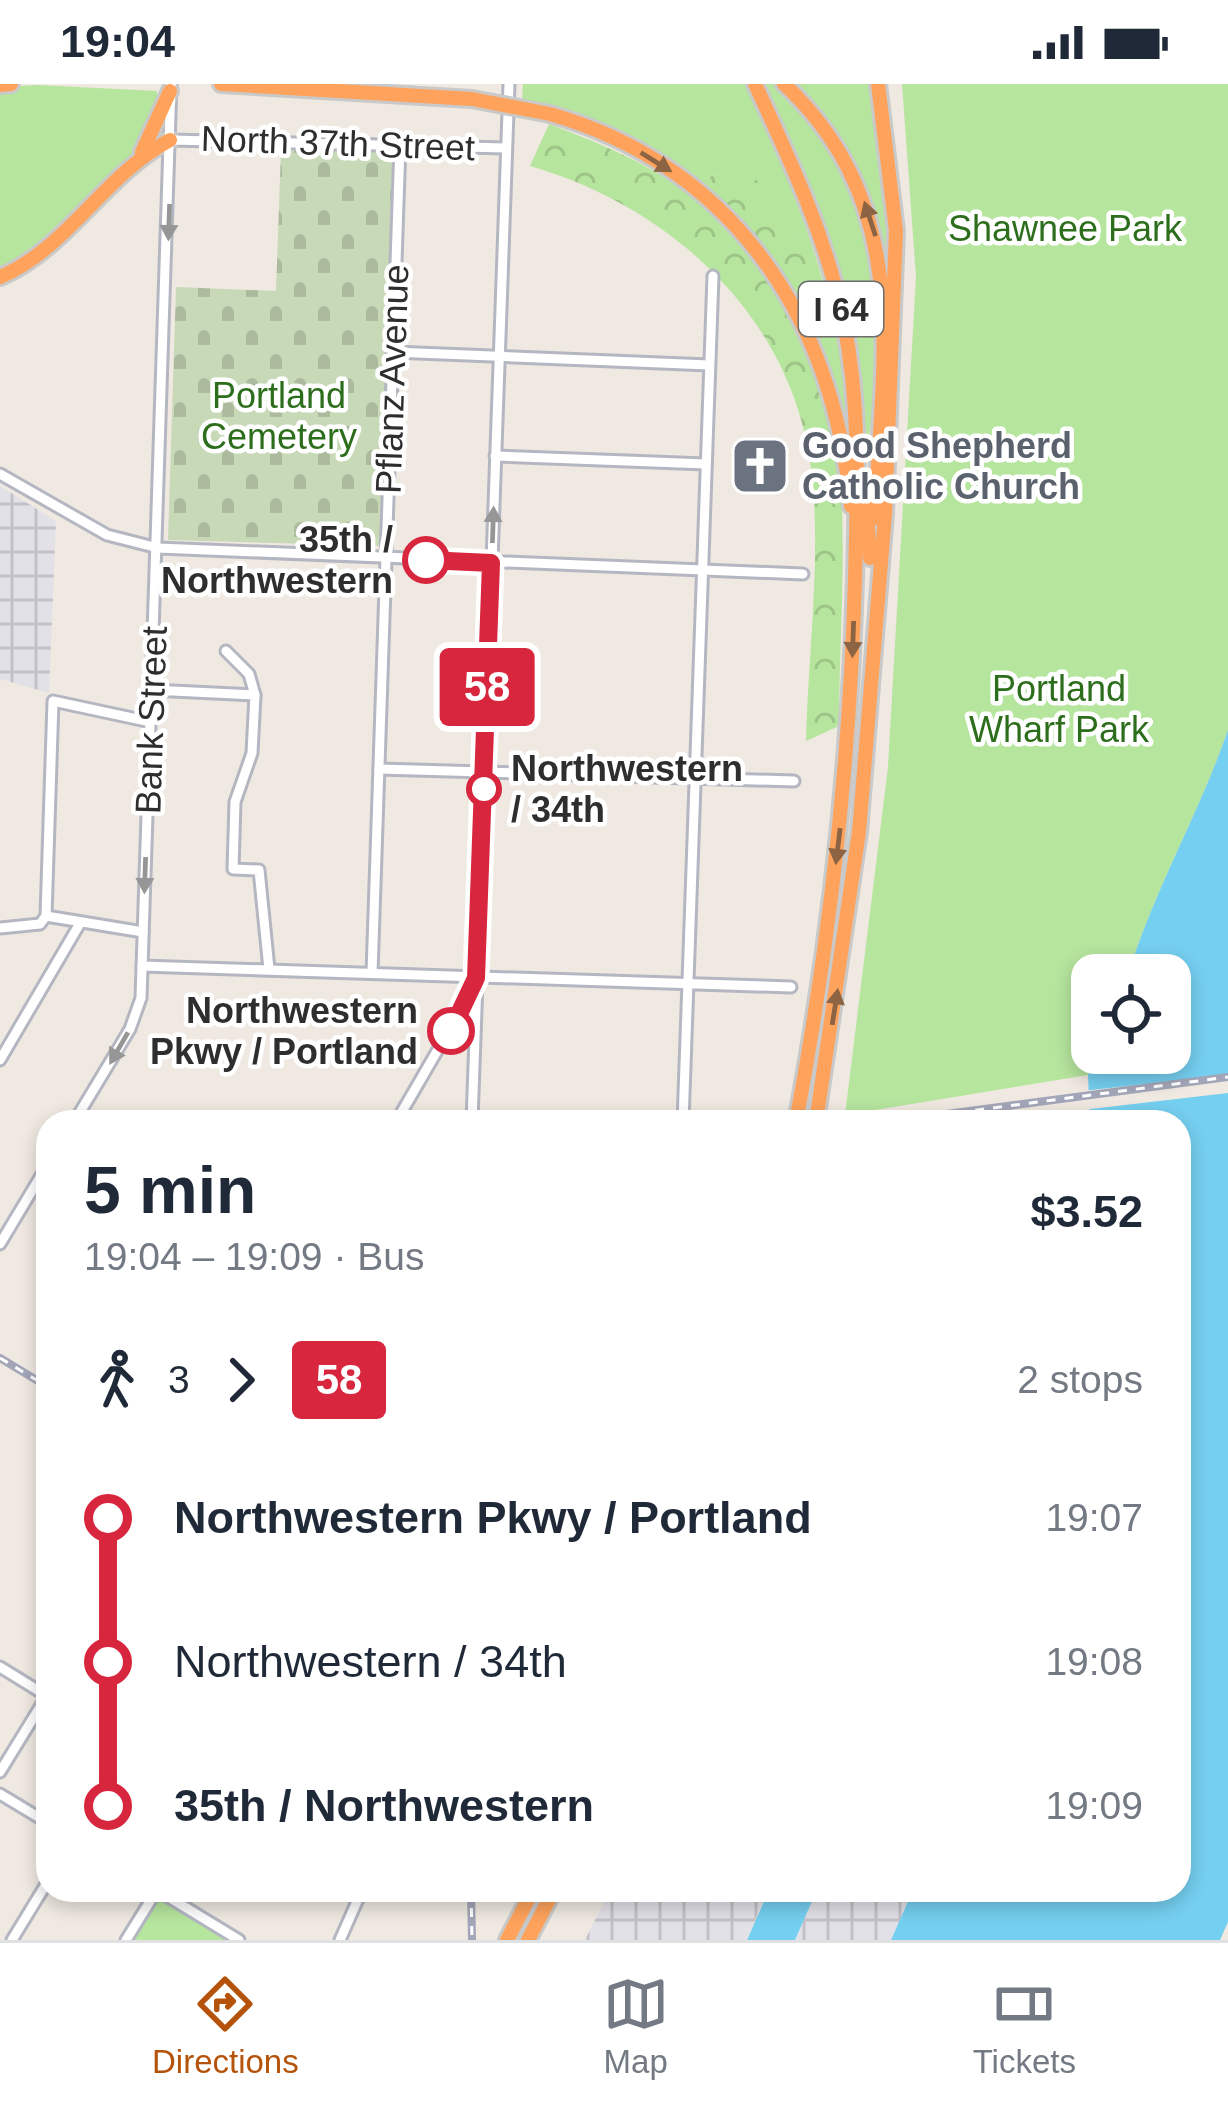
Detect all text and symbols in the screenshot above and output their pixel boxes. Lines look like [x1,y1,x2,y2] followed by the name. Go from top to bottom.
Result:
[60,16,175,67] text: 19:04
[200,118,476,168] street label: North 37th Street
[640,150,672,172] one-way arrow
[859,200,878,237] one-way arrow
[159,204,178,242] one-way arrow
[948,208,1183,249] park label: Shawnee Park
[368,264,416,494] street label: Pflanz Avenue
[799,282,883,336] road number: I 64
[201,375,357,457] park label: Portland Cemetery
[802,425,1080,507] place label: Good Shepherd Catholic Church
[729,435,791,497] church icon: Good Shepherd Catholic Church
[483,505,502,543] one-way arrow
[161,519,393,601] place label: 35th / Northwestern
[404,538,448,582] marker: 35th / Northwestern
[843,621,862,659] one-way arrow
[127,625,175,815] street label: Bank Street
[433,648,541,726] line badge: 58
[464,663,510,710] text: 58
[969,668,1150,750] park label: Portland Wharf Park
[511,748,743,830] place label: Northwestern / 34th
[468,773,500,805] marker: Northwestern / 34th
[828,827,847,865] one-way arrow
[135,857,154,895] one-way arrow
[1071,954,1191,1074] map controls
[1071,954,1191,1074] button: locate
[826,987,845,1025] one-way arrow
[150,990,418,1072] place label: Northwestern Pkwy / Portland
[429,1009,473,1053] marker: Northwestern Pkwy / Portland
[109,1031,130,1065] one-way arrow
[84,1153,256,1227] text: 5 min
[1030,1186,1143,1237] text: $3.52
[84,1235,424,1278] text: 19:04 – 19:09 · Bus
[84,1347,150,1413] icon: walk
[208,1347,274,1413] icon: forward
[316,1356,362,1403] text: 58
[168,1358,190,1401] text: 3
[1017,1358,1143,1401] text: 2 stops
[174,1492,812,1543] text: Northwestern Pkwy / Portland
[1045,1496,1143,1539] text: 19:07
[174,1636,567,1687] text: Northwestern / 34th
[1045,1640,1143,1683] text: 19:08
[174,1780,594,1831] text: 35th / Northwestern
[1045,1784,1143,1827] text: 19:09
[152,1971,299,2081] tab: Directions
[603,1971,669,2081] tab: Map
[973,1971,1076,2081] tab: Tickets

